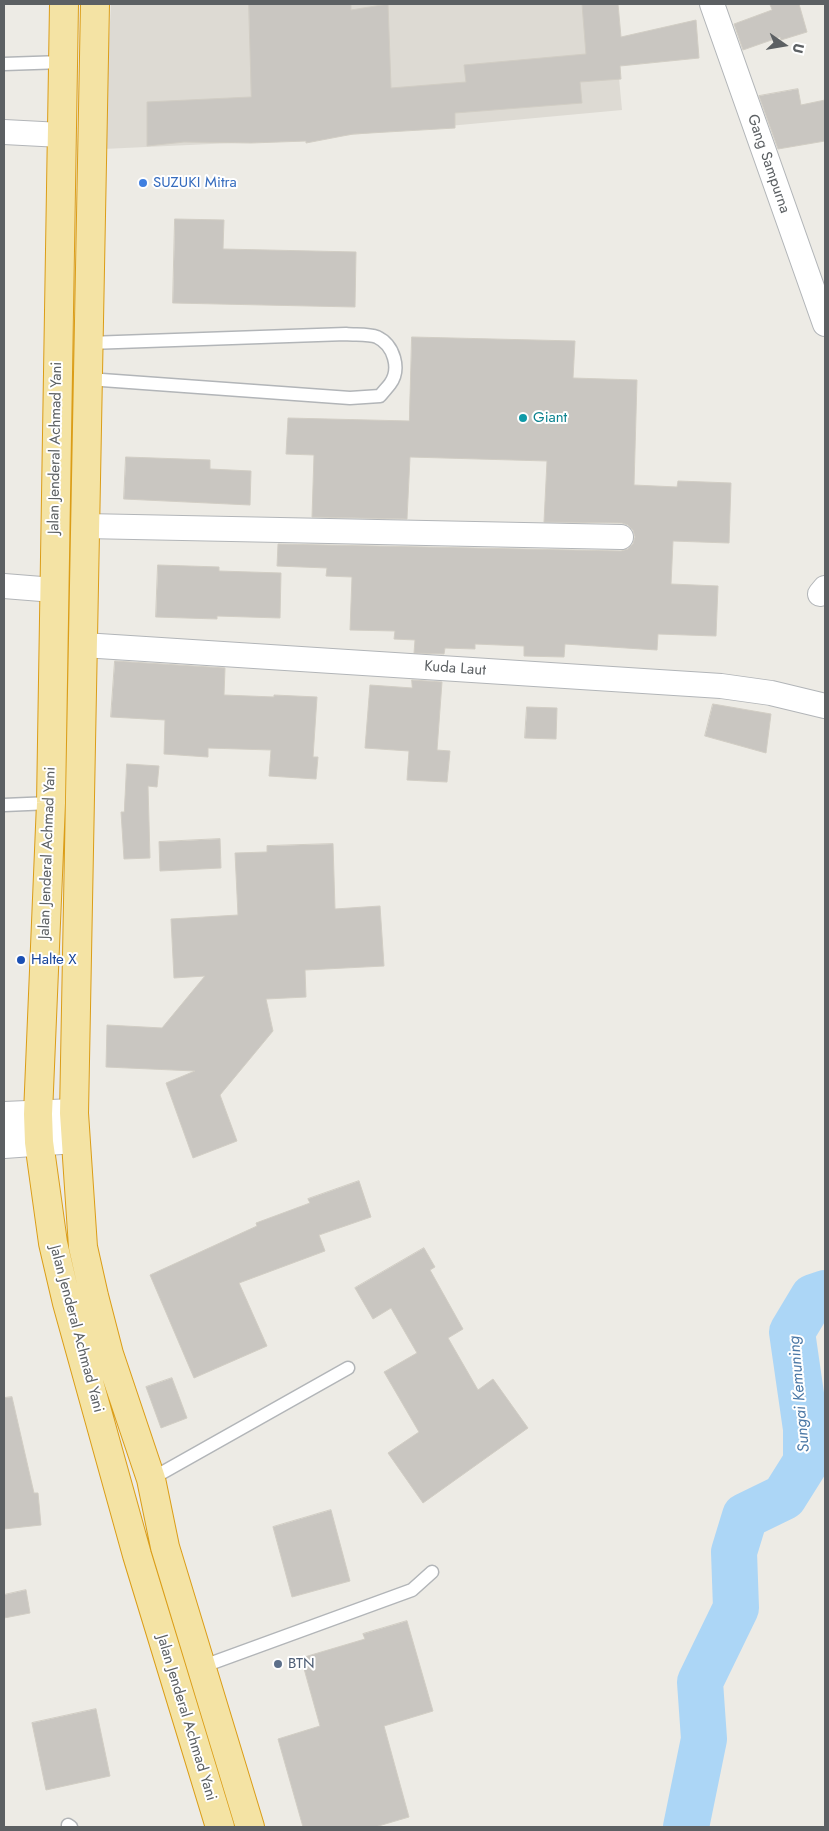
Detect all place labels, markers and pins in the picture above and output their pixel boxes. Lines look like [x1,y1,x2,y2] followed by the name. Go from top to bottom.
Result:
[153,174,237,192] place label: SUZUKI Mitra
[137,177,149,189] marker: SUZUKI Mitra
[533,409,567,427] place label: Giant
[517,412,529,424] marker: Giant
[31,951,77,969] place label: Halte X
[15,954,27,966] marker: Halte X
[288,1655,315,1673] place label: BTN
[272,1658,284,1670] marker: BTN

